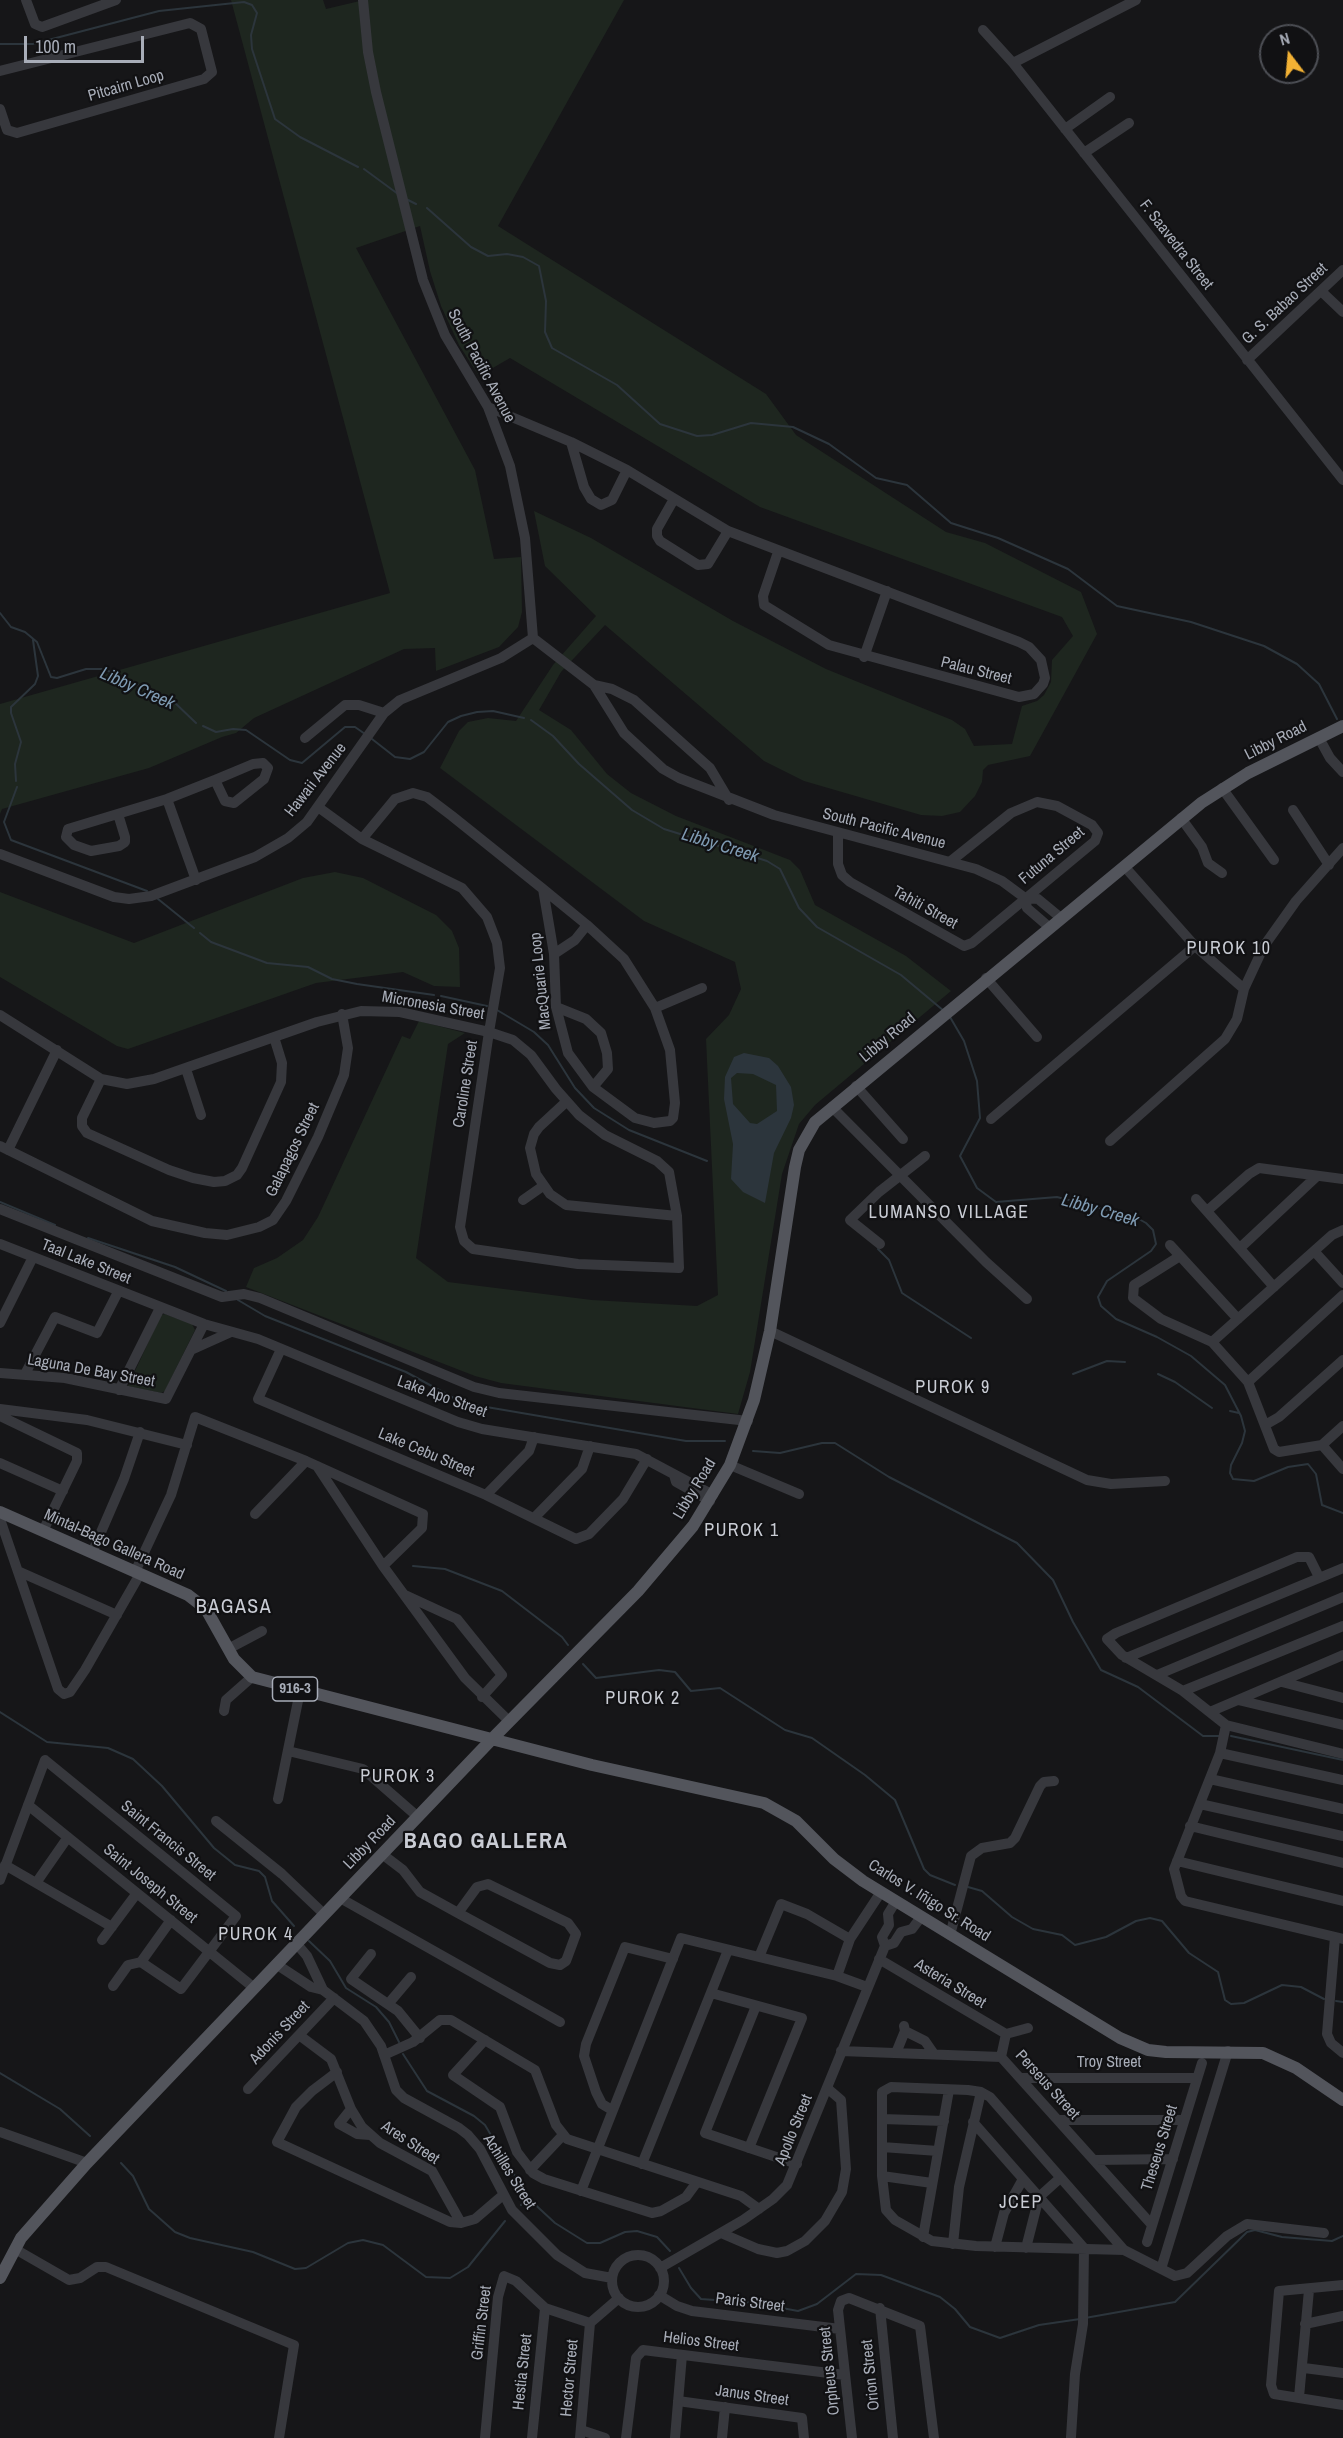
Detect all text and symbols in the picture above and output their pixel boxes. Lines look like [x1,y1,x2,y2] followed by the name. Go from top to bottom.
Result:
[27,24,147,62] scale bar
[1259,24,1319,84] north arrow
[1277,27,1292,51] text: N
[35,34,76,59] text: 100 m
[86,66,166,106] street label: Pitcairn Loop
[1135,196,1217,294] street label: F. Saavedra Street
[1238,259,1332,349] street label: G. S. Babao Street
[443,306,519,426] street label: South Pacific Avenue
[939,653,1013,689] street label: Palau Street
[96,663,178,715] water label: Libby Creek
[1242,717,1310,765] street label: Libby Road
[281,739,351,821] street label: Hawaii Avenue
[821,804,947,854] street label: South Pacific Avenue
[1015,823,1089,889] street label: Futuna Street
[679,824,761,868] water label: Libby Creek
[889,882,961,934] street label: Tahiti Street
[526,931,556,1031] street label: MacQuarie Loop
[1186,938,1272,960] district label: PUROK 10
[380,988,486,1024] street label: Micronesia Street
[856,1009,920,1067] street label: Libby Road
[450,1039,482,1129] street label: Caroline Street
[262,1100,324,1200] street label: Galapagos Street
[1059,1190,1141,1232] water label: Libby Creek
[868,1202,1030,1224] district label: LUMANSO VILLAGE
[38,1235,134,1289] street label: Taal Lake Street
[26,1350,156,1392] street label: Laguna De Bay Street
[395,1372,489,1422] street label: Lake Apo Street
[915,1377,991,1399] district label: PUROK 9
[375,1424,477,1482] street label: Lake Cebu Street
[669,1455,721,1523] street label: Libby Road
[41,1505,187,1585] street label: Mintal-Bago Gallera Road
[704,1520,780,1542] district label: PUROK 1
[196,1596,272,1620] district label: BAGASA
[272,1677,318,1701] road number: 916-3
[605,1688,681,1710] district label: PUROK 2
[360,1766,436,1788] district label: PUROK 3
[117,1797,219,1885] street label: Saint Francis Street
[340,1812,400,1874] street label: Libby Road
[404,1829,568,1855] district label: BAGO GALLERA
[99,1840,201,1928] street label: Saint Joseph Street
[864,1856,994,1946] street label: Carlos V. Iñigo Sr. Road
[218,1924,294,1946] district label: PUROK 4
[911,1955,989,2013] street label: Asteria Street
[246,1997,314,2069] street label: Adonis Street
[1011,2046,1083,2124] street label: Perseus Street
[1077,2053,1141,2073] street label: Troy Street
[771,2092,817,2168] street label: Apollo Street
[1138,2103,1182,2193] street label: Theseus Street
[377,2117,443,2169] street label: Ares Street
[478,2131,540,2213] street label: Achilles Street
[999,2192,1043,2214] district label: JCEP
[468,2285,496,2361] street label: Griffin Street
[714,2289,786,2317] street label: Paris Street
[816,2326,844,2416] street label: Orpheus Street
[662,2328,740,2356] street label: Helios Street
[509,2333,537,2411] street label: Hestia Street
[858,2338,884,2412] street label: Orion Street
[557,2339,583,2417] street label: Hector Street
[714,2381,790,2411] street label: Janus Street

